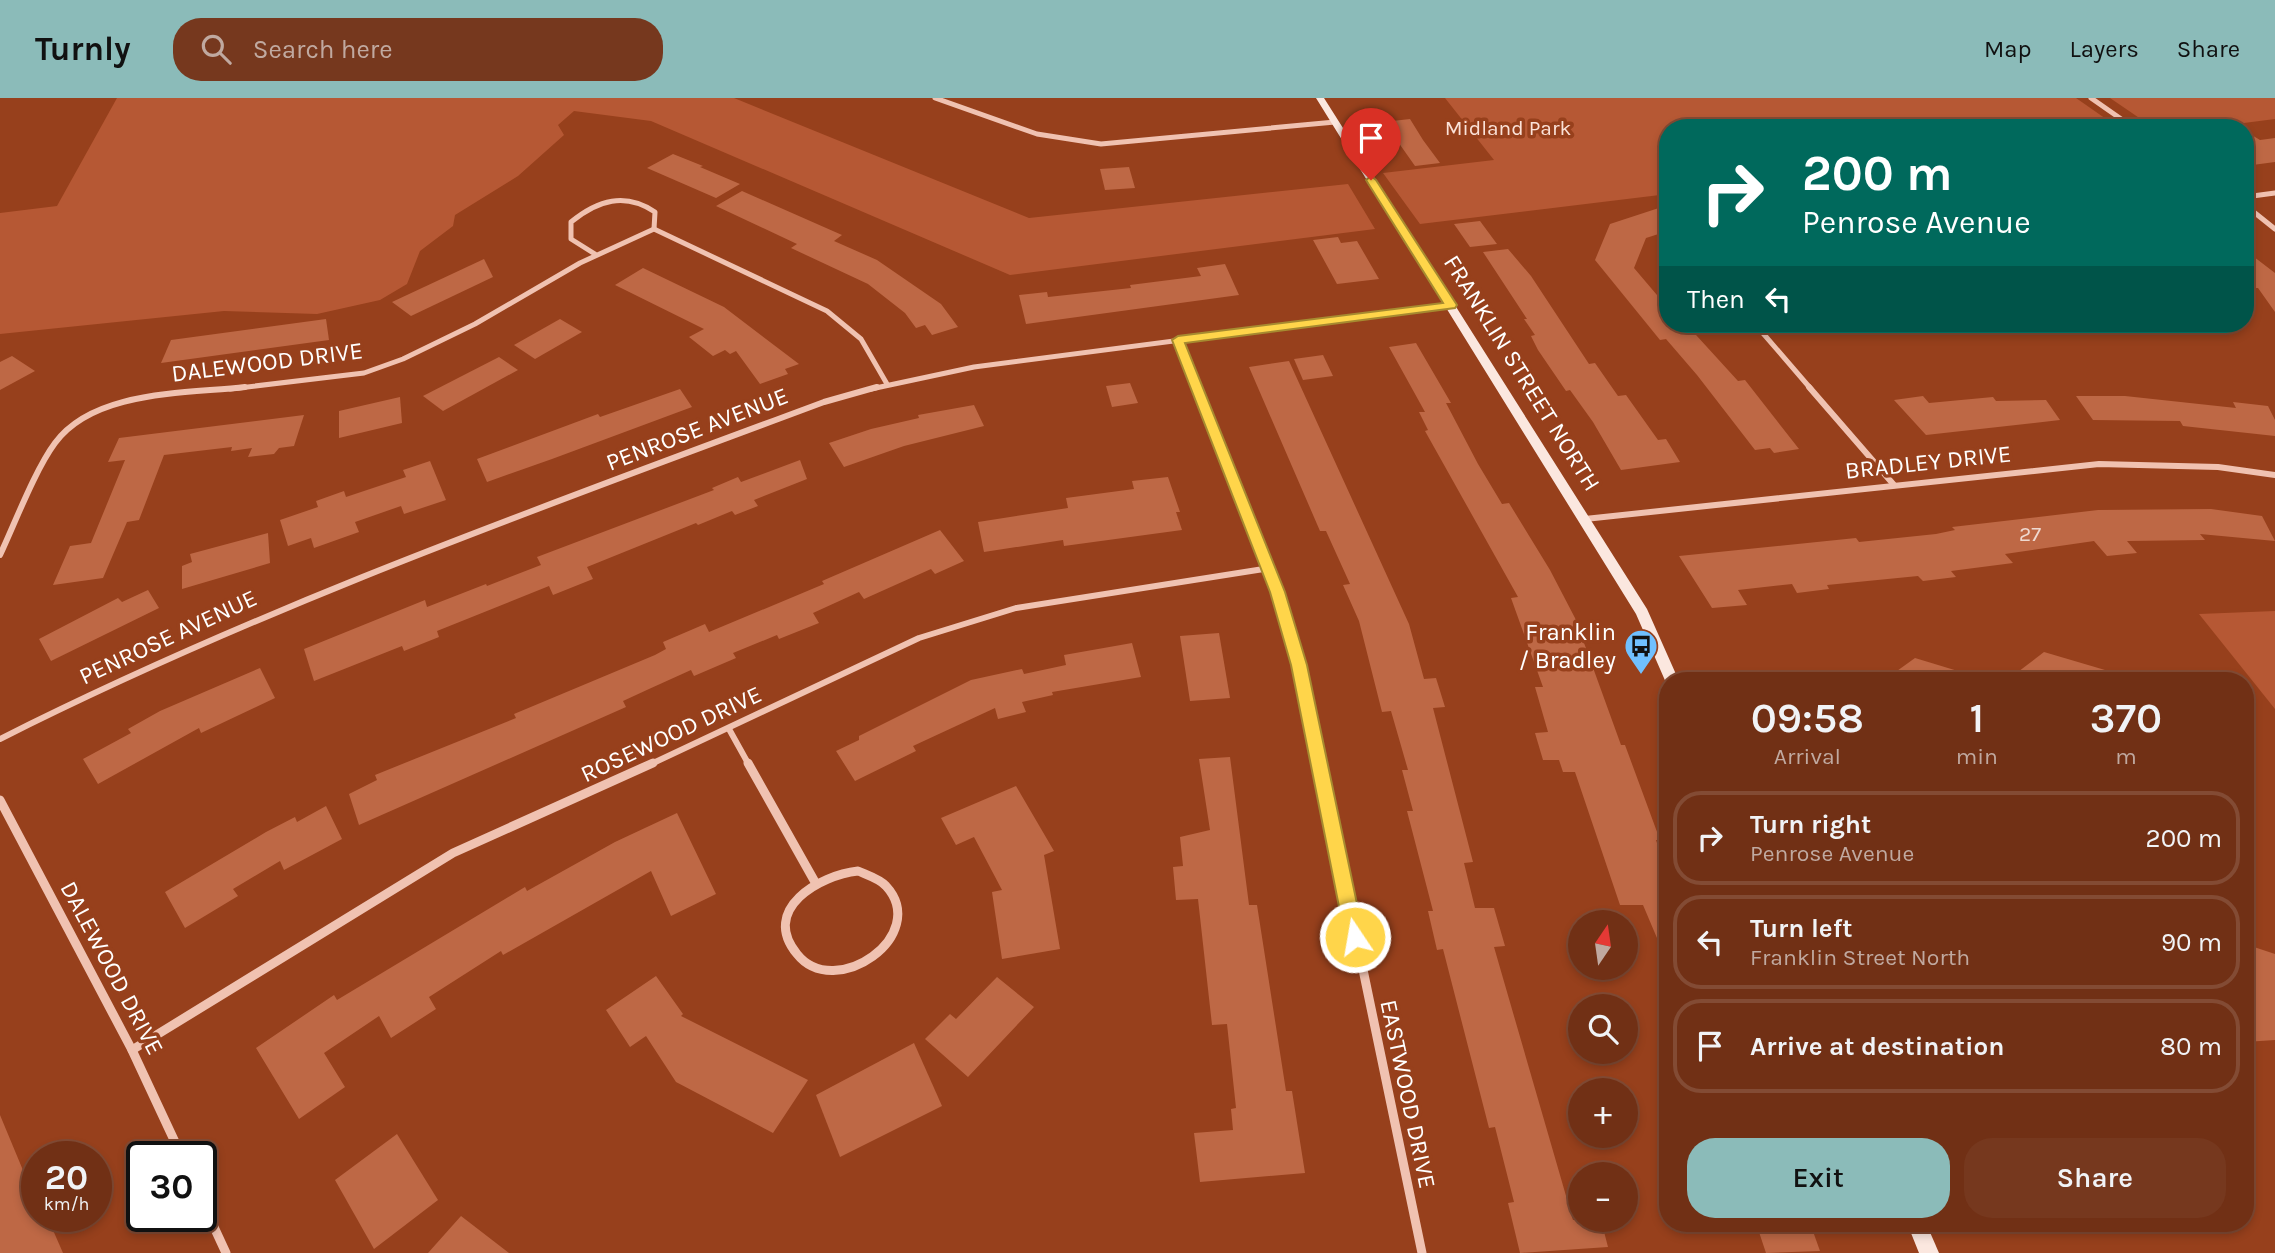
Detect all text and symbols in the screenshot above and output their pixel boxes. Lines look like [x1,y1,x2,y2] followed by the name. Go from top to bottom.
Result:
[173,18,663,81] search box
[35,30,131,68] text: Turnly
[197,30,235,68] icon: search
[253,34,393,65] text: Search here
[1984,35,2032,63] text: Map
[2070,35,2139,63] text: Layers
[2177,35,2240,63] text: Share
[1341,108,1401,180] pin
[1445,116,1571,140] park label: Midland Park
[1352,119,1390,157] icon: arrive
[1802,145,1953,202] text: 200 m
[1687,147,1778,238] icon: right
[1802,204,2031,241] text: Penrose Avenue
[1438,250,1606,496] street label: FRANKLIN STREET NORTH
[1759,280,1797,318] icon: left
[1687,284,1745,315] text: Then
[170,336,364,388] street label: DALEWOOD DRIVE
[602,381,792,477] street label: PENROSE AVENUE
[1843,439,2013,485] street label: BRADLEY DRIVE
[2019,522,2041,546] house number: 27
[75,584,261,690] street label: PENROSE AVENUE
[1519,618,1616,674] place label: Franklin / Bradley
[1622,627,1660,676] bus stop icon: Franklin / Bradley
[576,680,766,788] street label: ROSEWOOD DRIVE
[1751,693,1864,743] text: 09:58
[1970,693,1984,743] text: 1
[2090,693,2162,743] text: 370
[1774,743,1841,770] text: Arrival
[1956,743,1998,770] text: min
[2115,743,2137,770] text: m
[1750,809,1871,840] text: Turn right
[1691,819,1729,857] icon: right
[2146,823,2222,854] text: 200 m
[1750,840,1914,867] text: Penrose Avenue
[54,876,170,1060] street label: DALEWOOD DRIVE
[1318,900,1392,974] position arrow
[1568,910,1638,980] north arrow
[1568,910,1638,1232] map controls
[1750,913,1852,944] text: Turn left
[1691,923,1729,961] icon: left
[2161,927,2222,958] text: 90 m
[1750,944,1970,971] text: Franklin Street North
[1568,994,1638,1064] button: search
[1374,997,1442,1191] street label: EASTWOOD DRIVE
[1691,1027,1729,1065] icon: arrive
[1750,1031,2004,1062] text: Arrive at destination
[2160,1031,2222,1062] text: 80 m
[1568,1078,1638,1148] button: +
[1687,1138,1950,1218] button: Exit
[1964,1138,2226,1218] button: Share
[126,1141,217,1232] speed limit sign: 30
[45,1157,88,1198] text: 20
[1568,1162,1638,1232] button: −
[44,1193,89,1215] text: km/h

